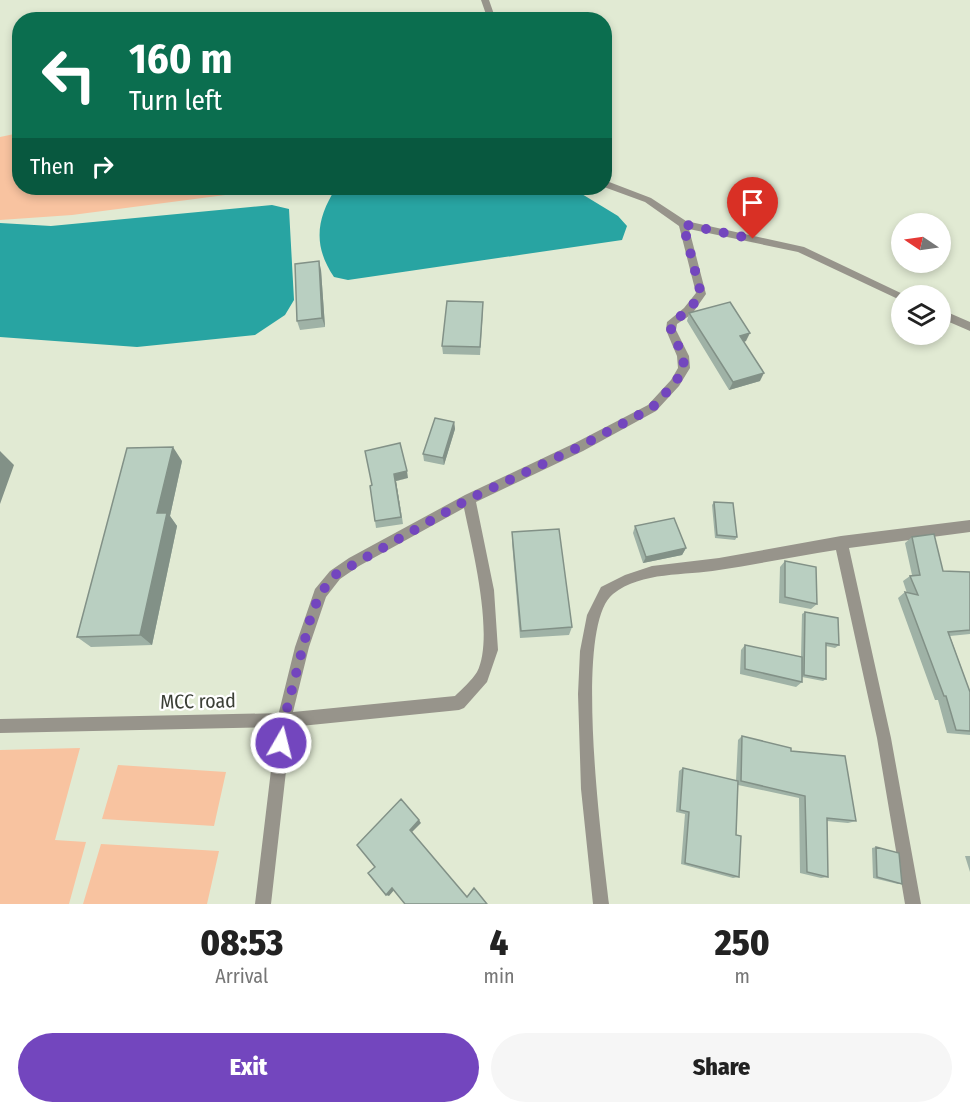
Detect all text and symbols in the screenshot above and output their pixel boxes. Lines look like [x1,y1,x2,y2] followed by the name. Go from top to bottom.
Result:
[129,34,232,84] text: 160 m
[30,36,108,114] icon: left
[129,85,222,117] text: Turn left
[86,150,119,183] icon: right
[30,153,74,180] text: Then
[727,177,778,239] pin
[736,186,769,219] icon: arrive
[891,213,951,273] north arrow
[891,213,951,345] map controls
[891,285,951,345] button: layers
[160,688,236,714] street label: MCC road
[249,711,313,775] position arrow
[200,921,283,965] text: 08:53
[490,921,508,965] text: 4
[715,921,770,965] text: 250
[215,964,268,988] text: Arrival
[484,964,514,988] text: min
[735,964,750,988] text: m
[18,1033,479,1102] button: Exit
[491,1033,952,1102] button: Share

